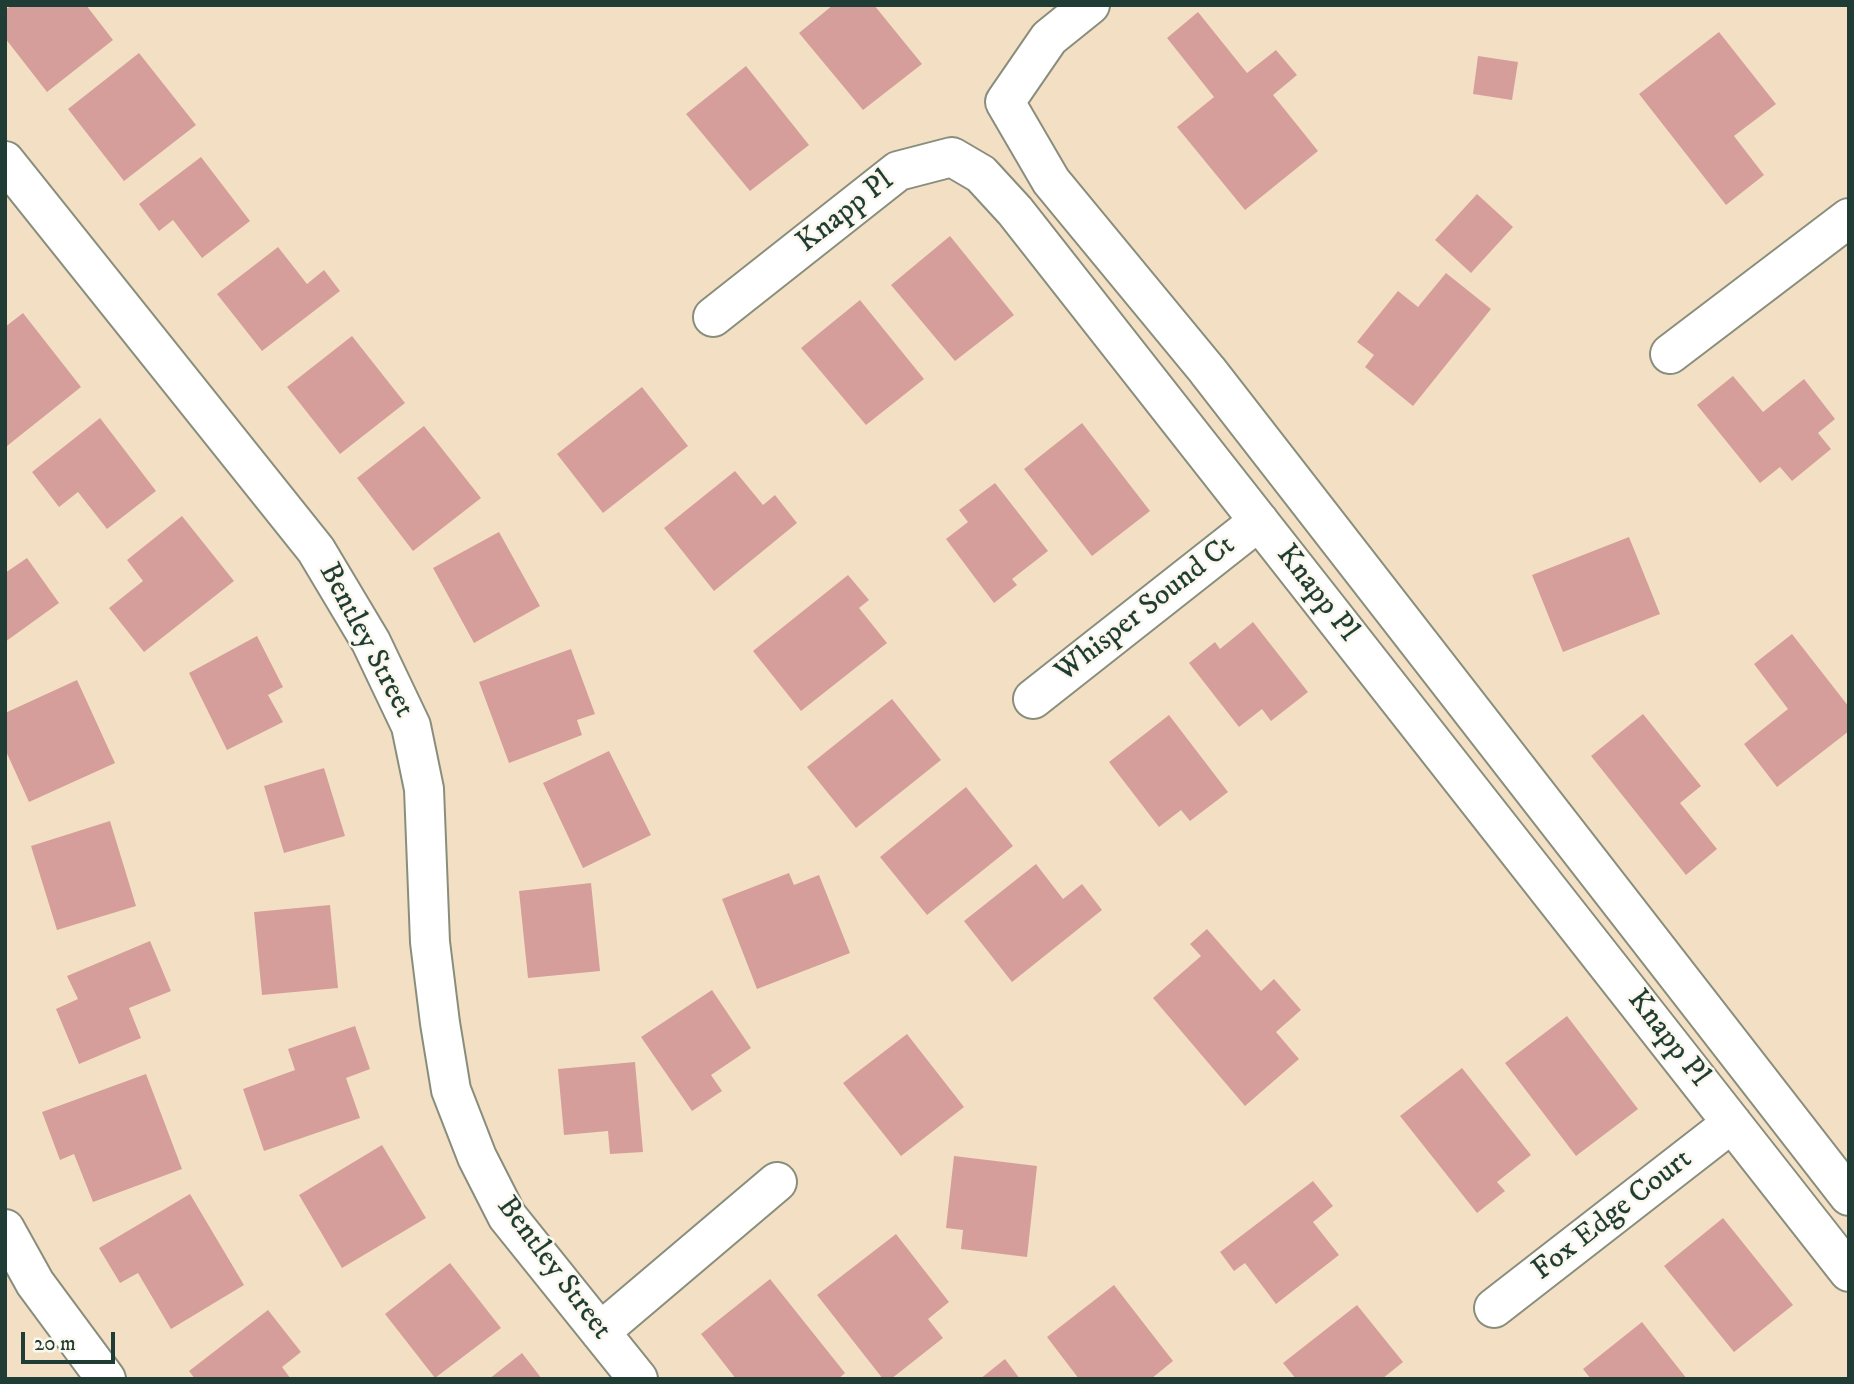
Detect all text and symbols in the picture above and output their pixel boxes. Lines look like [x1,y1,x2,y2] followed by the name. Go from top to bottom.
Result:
[791,164,901,262] street label: Knapp Pl
[1049,529,1243,691] street label: Whisper Sound Ct
[1267,539,1365,649] street label: Knapp Pl
[309,558,421,724] street label: Bentley Street
[1618,984,1716,1094] street label: Knapp Pl
[1526,1143,1700,1289] street label: Fox Edge Court
[488,1190,618,1348] street label: Bentley Street
[24,1318,119,1362] scale bar
[34,1331,76,1357] text: 20 m

